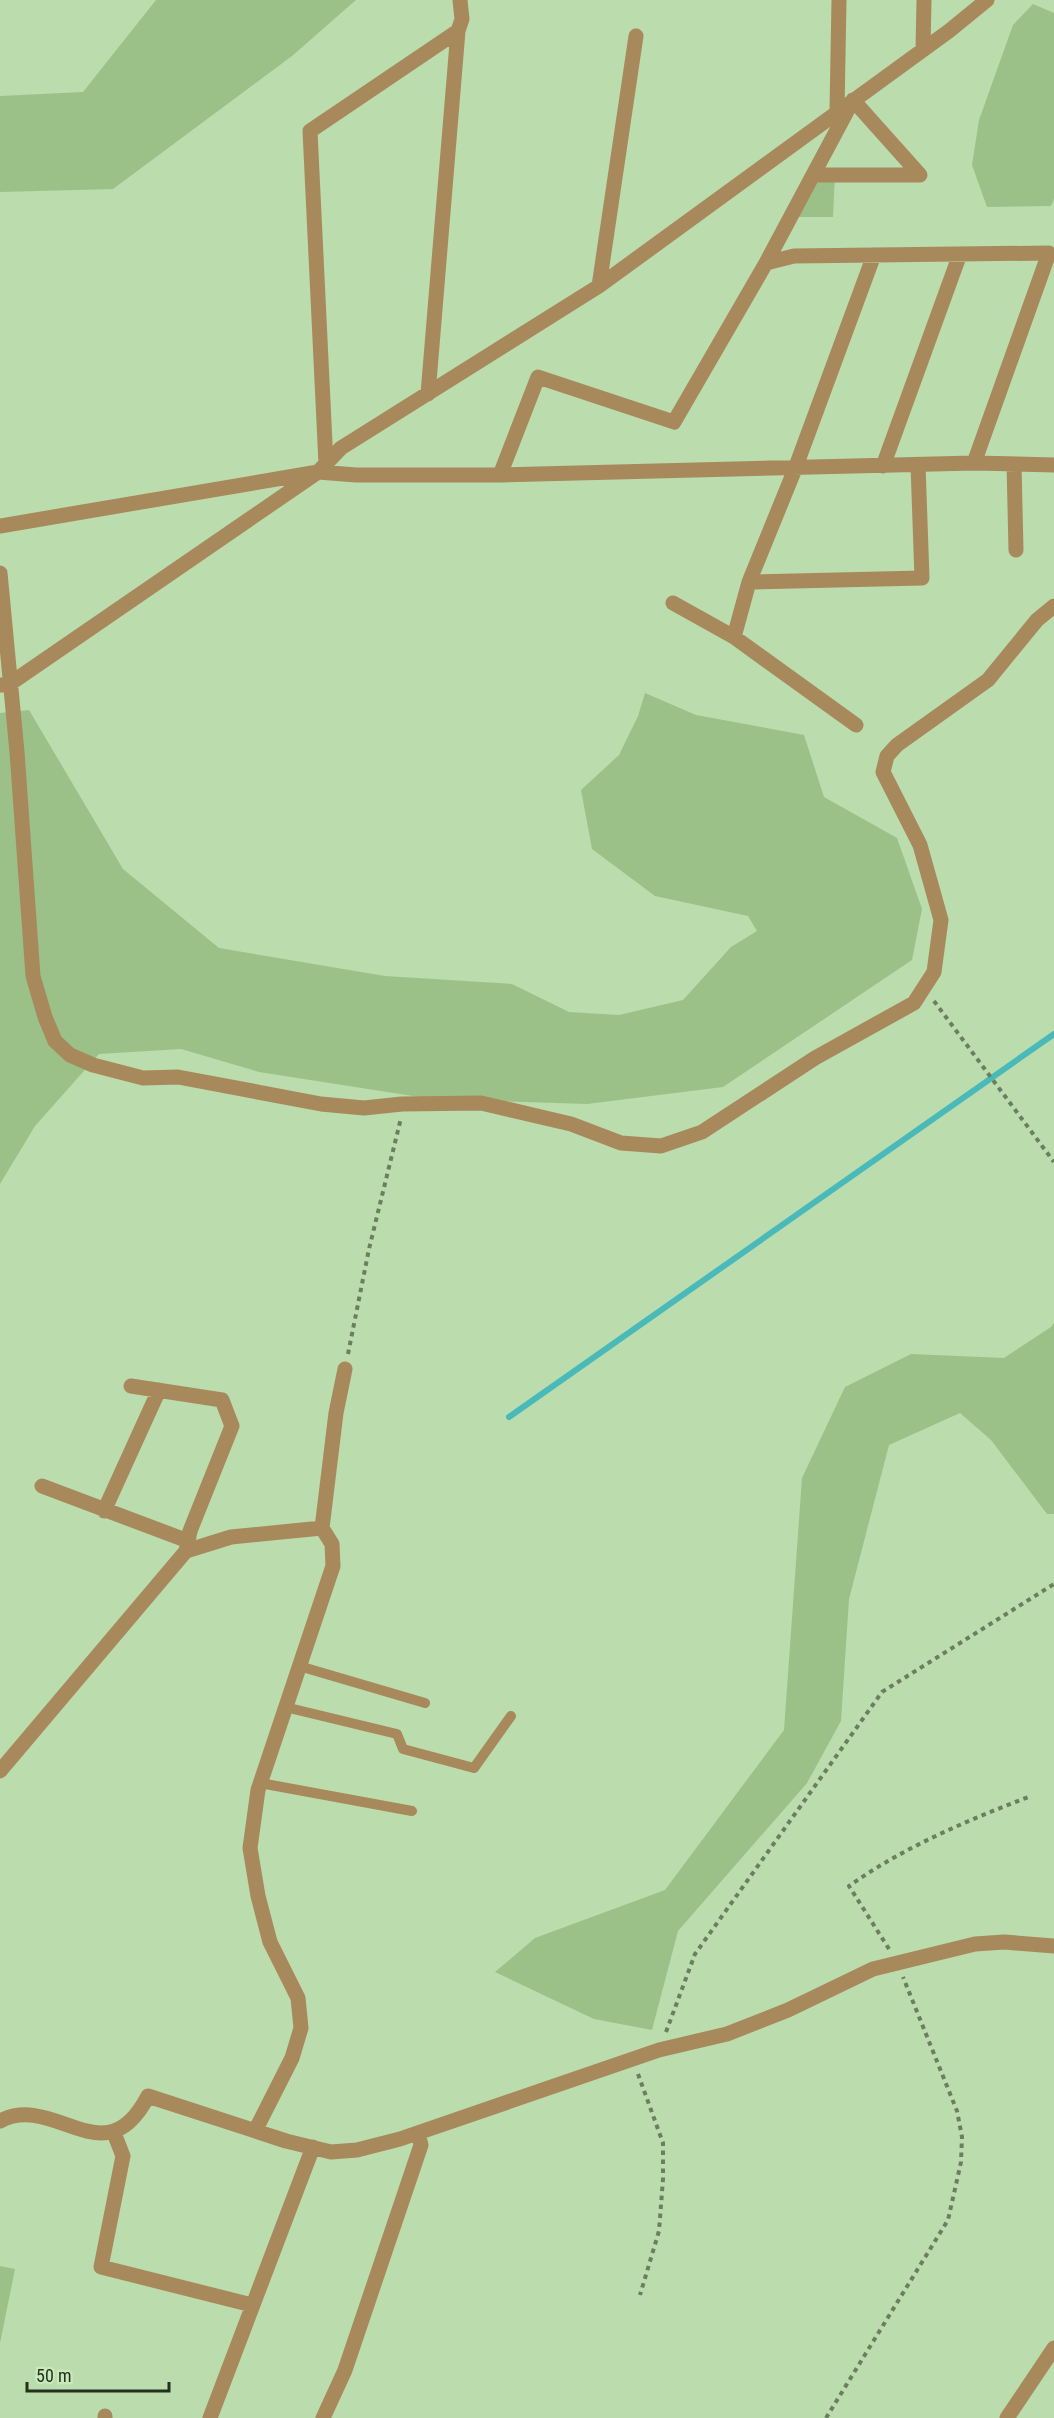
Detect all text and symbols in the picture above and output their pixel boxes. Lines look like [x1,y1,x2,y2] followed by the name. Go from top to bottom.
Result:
[27,2355,170,2393] scale bar
[36,2365,71,2386] text: 50 m

